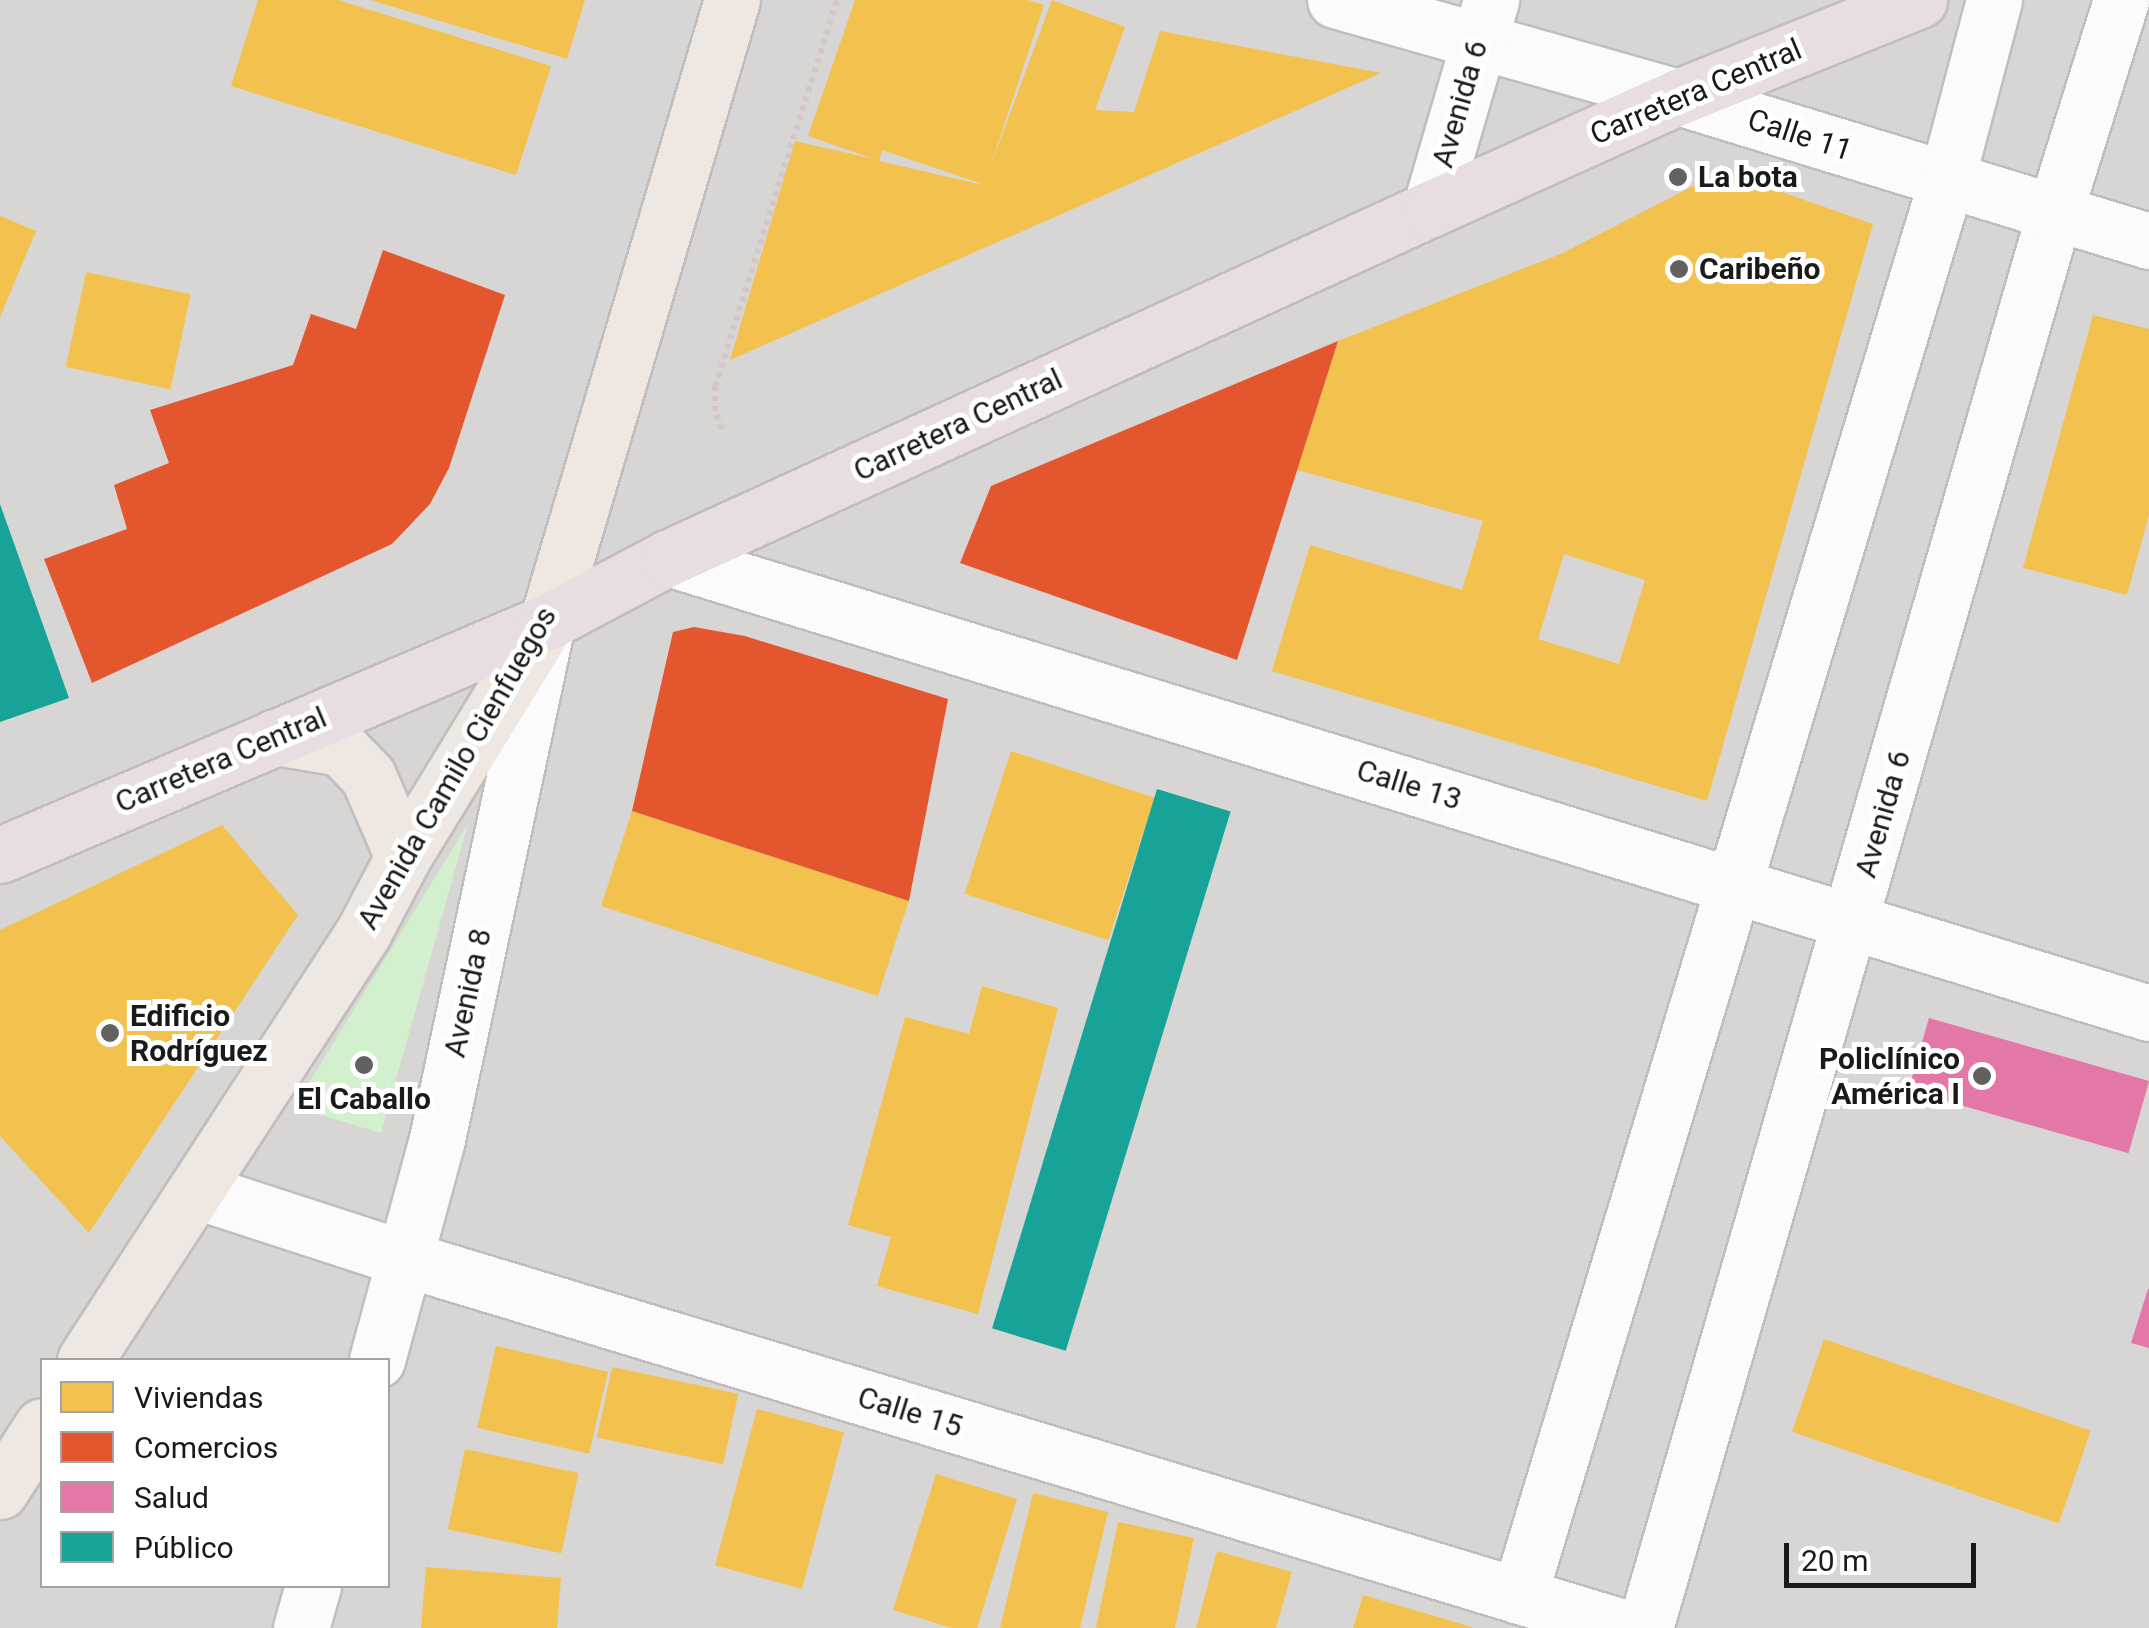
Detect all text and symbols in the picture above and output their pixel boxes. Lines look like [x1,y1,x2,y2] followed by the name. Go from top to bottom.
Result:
[1585,31,1807,153] street label: Carretera Central
[1425,36,1495,172] street label: Avenida 6
[1743,101,1857,169] street label: Calle 11
[1698,159,1798,195] place label: La bota
[1667,166,1689,188] marker: La bota
[1699,251,1820,287] place label: Caribeño
[1668,258,1690,280] marker: Caribeño
[848,361,1068,489] street label: Carretera Central
[350,600,564,936] street label: Avenida Camilo Cienfuegos
[110,699,332,821] street label: Carretera Central
[1848,746,1918,882] street label: Avenida 6
[1352,752,1466,818] street label: Calle 13
[437,925,499,1061] street label: Avenida 8
[130,998,268,1068] place label: Edificio Rodríguez
[99,1022,121,1044] marker: Edificio Rodríguez
[1819,1041,1960,1112] place label: Policlínico América I
[353,1054,375,1076] marker: El Caballo
[1969,1063,1995,1089] marker: Policlínico América I
[297,1081,431,1117] place label: El Caballo
[40,1358,390,1588] legend
[853,1379,967,1445] street label: Calle 15
[134,1380,263,1415] text: Viviendas
[134,1430,278,1465] text: Comercios
[134,1480,209,1515] text: Salud
[1789,1523,1982,1585] scale bar
[134,1530,234,1565] text: Público
[1801,1543,1868,1578] text: 20 m

